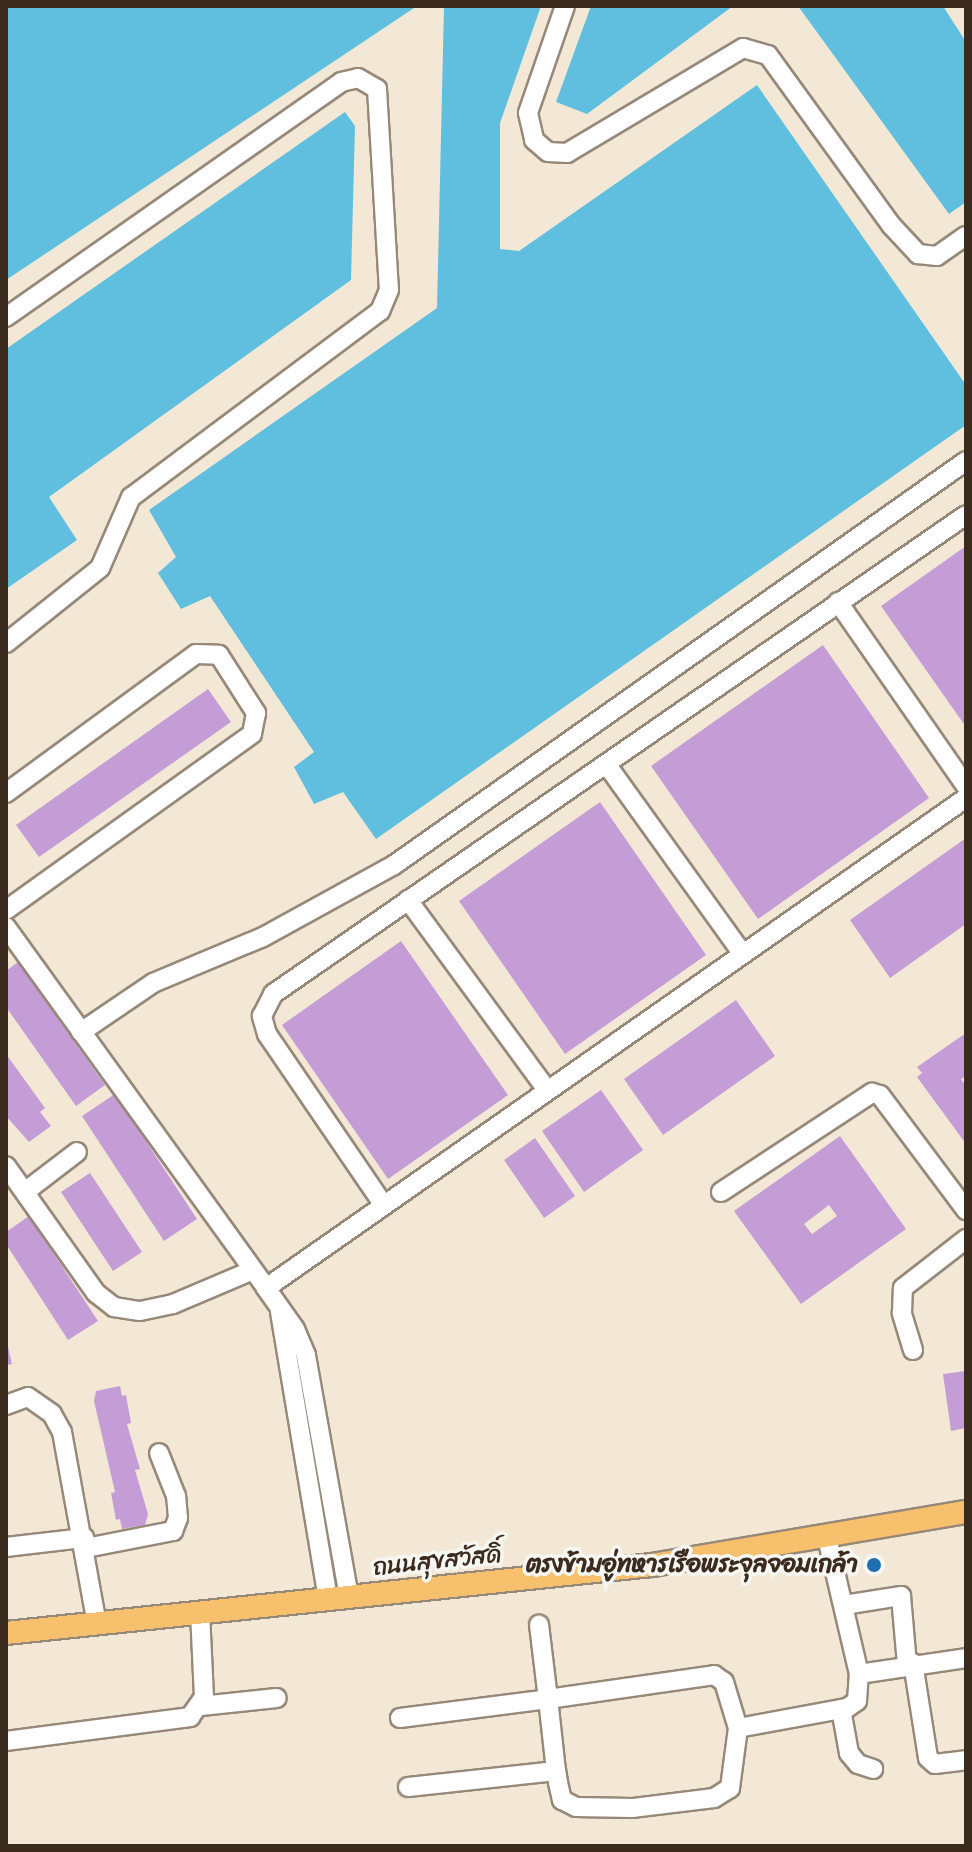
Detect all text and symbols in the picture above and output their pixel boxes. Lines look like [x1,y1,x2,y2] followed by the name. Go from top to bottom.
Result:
[371,1540,503,1582] street label: ถนนสุขสวัสดิ์
[526,1551,858,1579] place label: ตรงข้ามอู่ทหารเรือพระจุลจอมเกล้า
[865,1556,883,1574] marker: ตรงข้ามอู่ทหารเรือพระจุลจอมเกล้า

